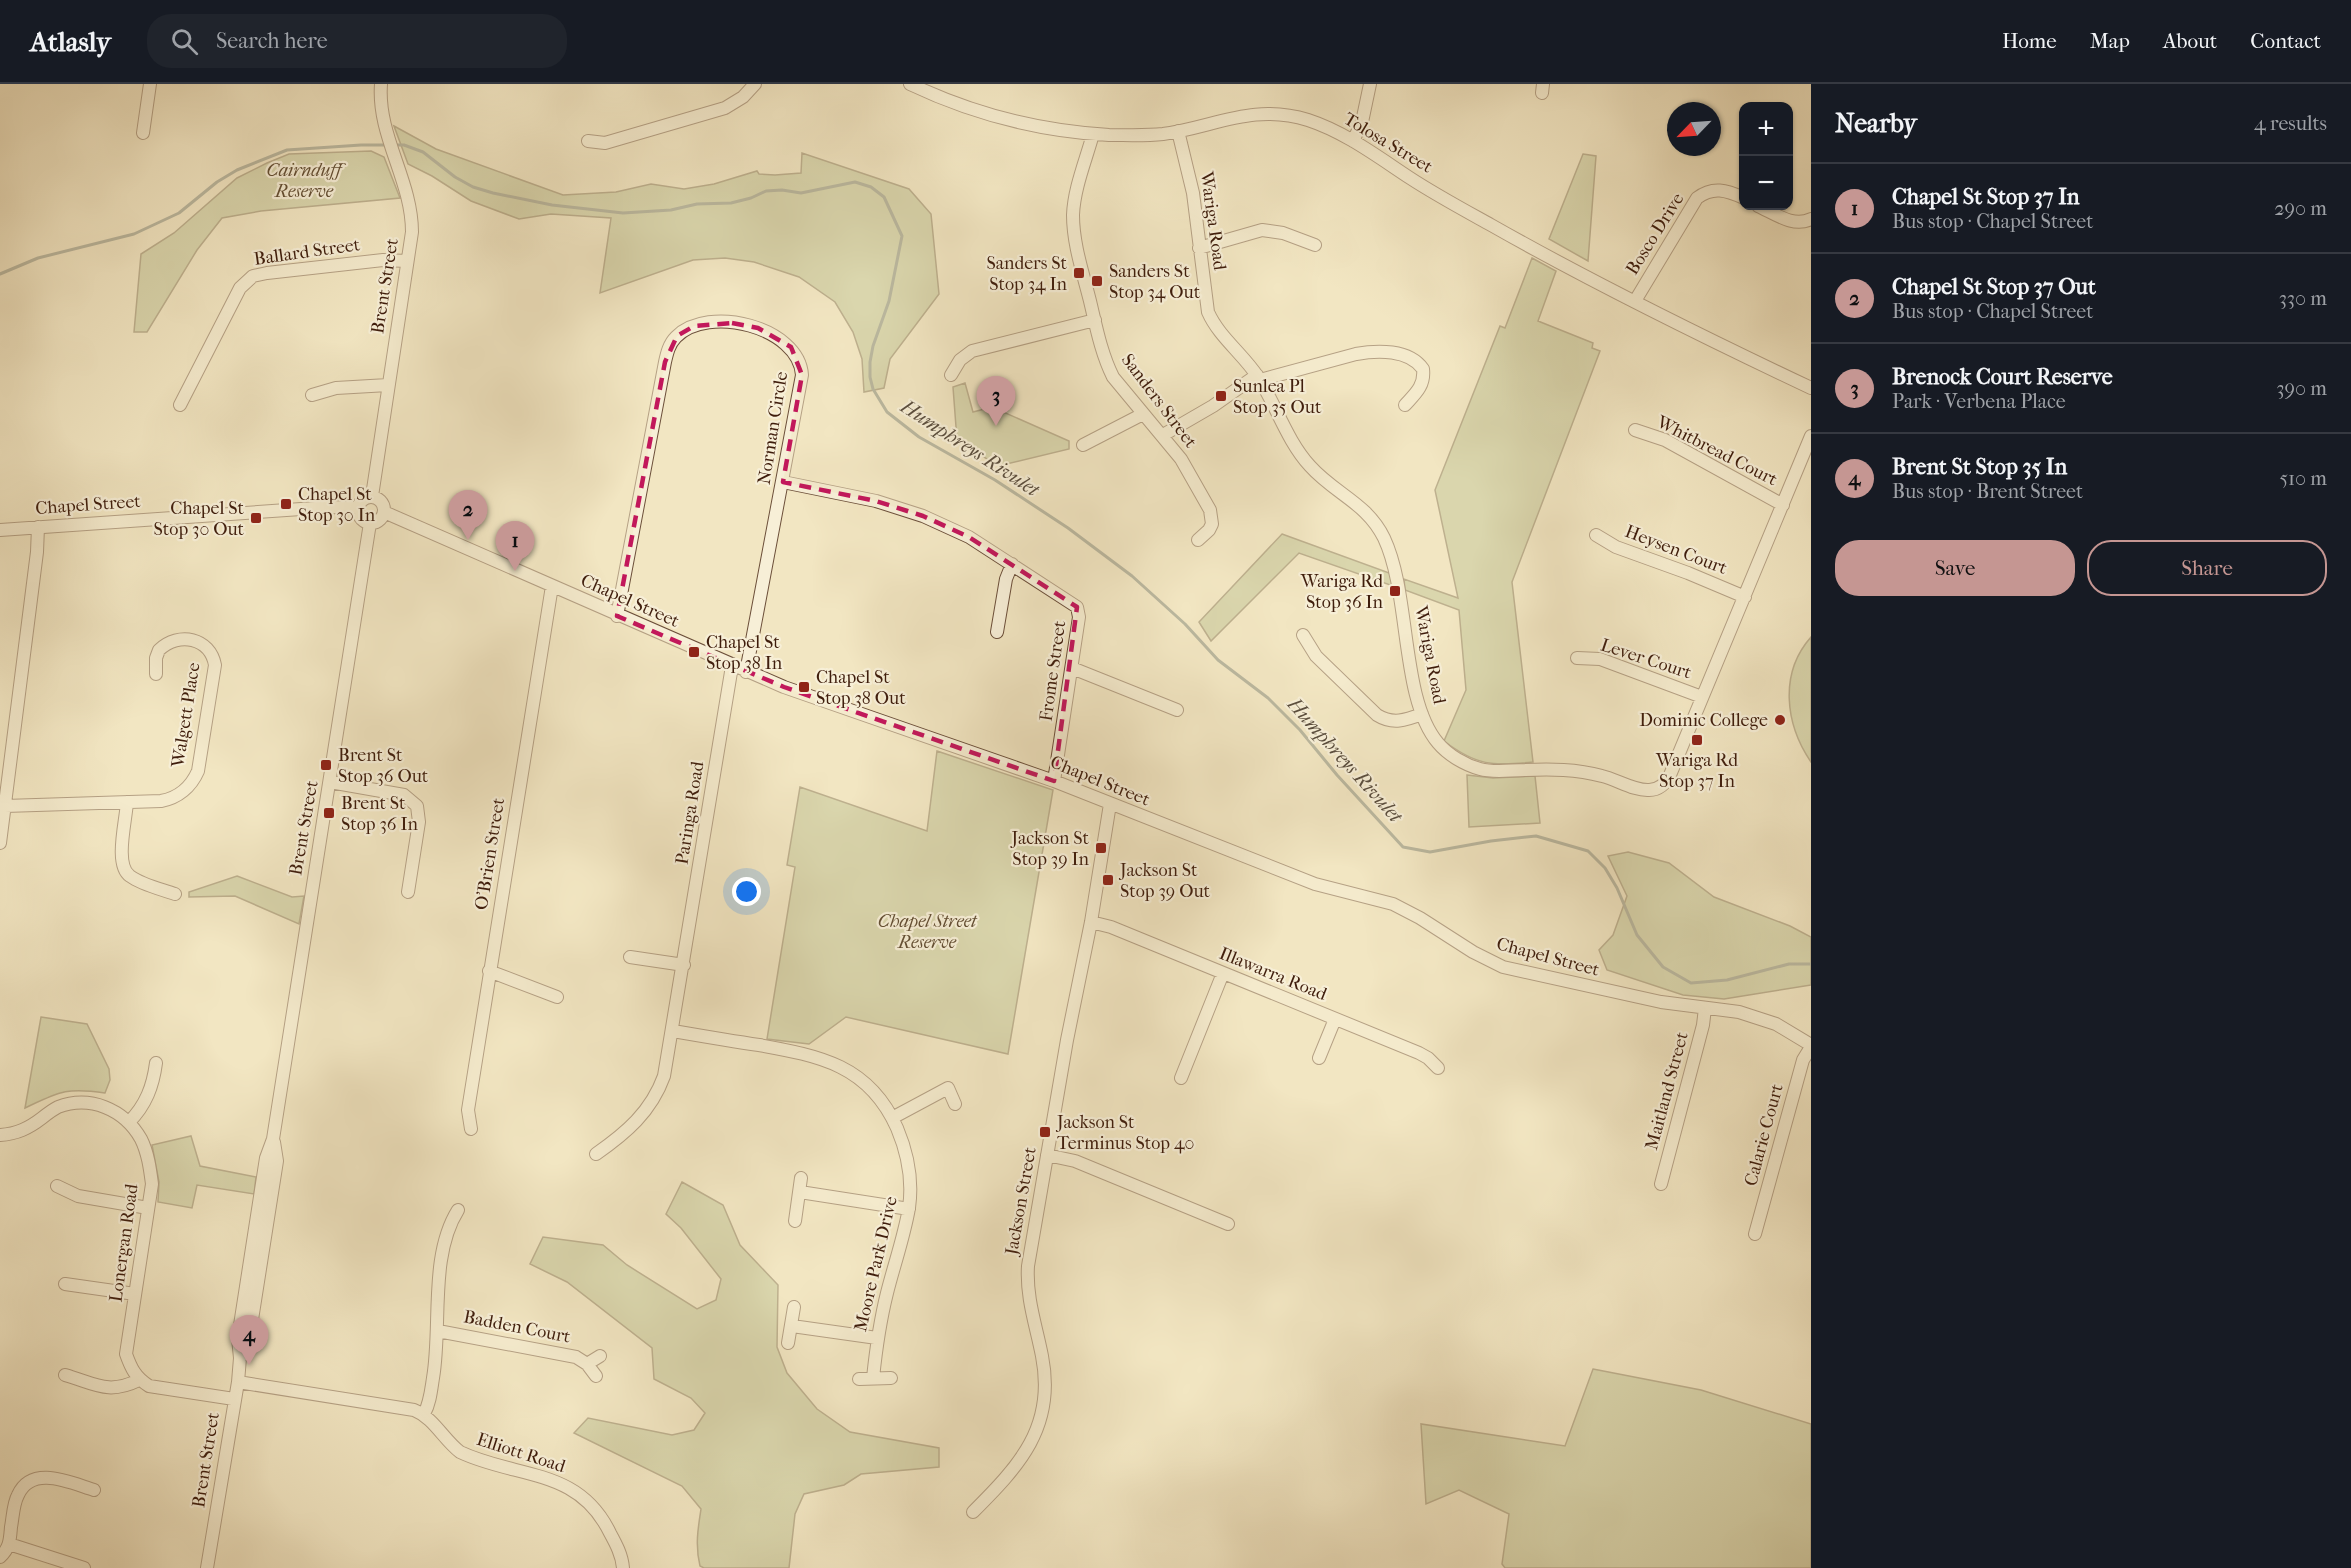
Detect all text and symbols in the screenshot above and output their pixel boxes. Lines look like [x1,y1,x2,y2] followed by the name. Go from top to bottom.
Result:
[147,14,567,68] search box
[30,25,111,58] text: Atlasly
[168,25,201,58] icon: search
[216,28,328,54] text: Search here
[2002,29,2057,53] text: Home
[2090,29,2130,53] text: Map
[2163,29,2217,53] text: About
[2250,29,2321,53] text: Contact
[1667,102,1721,156] north arrow
[1739,102,1793,210] map controls
[1739,102,1793,156] button: +
[1340,108,1437,178] street label: Tolosa Street
[1835,108,1917,139] text: Nearby
[2254,112,2327,135] text: 4 results
[1739,156,1793,210] button: −
[266,160,346,202] park label: Cairnduff Reserve
[1196,169,1230,272] street label: Wariga Road
[1892,184,2080,210] text: Chapel St Stop 37 In
[1622,189,1688,279] street label: Bosco Drive
[1851,197,1858,220] text: 1
[2274,197,2327,220] text: 290 m
[1892,210,2093,233] text: Bus stop · Chapel Street
[253,234,362,270] street label: Ballard Street
[367,236,403,335] street label: Brent Street
[986,253,1068,295] place label: Sanders St Stop 34 In
[1109,261,1201,303] place label: Sanders St Stop 34 Out
[1072,266,1086,280] marker: Sanders St Stop 34 In
[1090,274,1104,288] marker: Sanders St Stop 34 Out
[1892,274,2096,300] text: Chapel St Stop 37 Out
[1849,287,1860,310] text: 2
[2279,287,2327,310] text: 330 m
[1892,300,2093,323] text: Bus stop · Chapel Street
[1117,350,1202,453] street label: Sanders Street
[1892,364,2113,390] text: Brenock Court Reserve
[754,370,792,486] street label: Norman Circle
[976,376,1016,426] pin: 3
[1233,376,1322,418] place label: Sunlea Pl Stop 35 Out
[1850,377,1859,400] text: 3
[2276,377,2327,400] text: 390 m
[1214,389,1228,403] marker: Sunlea Pl Stop 35 Out
[1892,390,2066,413] text: Park · Verbena Place
[896,394,1045,502] water label: Humphreys Rivulet
[1652,411,1781,491] street label: Whitbread Court
[1892,454,2067,480] text: Brent St Stop 35 In
[1849,467,1860,490] text: 4
[2279,467,2327,490] text: 510 m
[1892,480,2083,503] text: Bus stop · Brent Street
[298,484,376,526] place label: Chapel St Stop 30 In
[448,490,488,540] pin: 2
[35,491,142,519] street label: Chapel Street
[279,497,293,511] marker: Chapel St Stop 30 In
[154,498,245,540] place label: Chapel St Stop 30 Out
[249,511,263,525] marker: Chapel St Stop 30 Out
[1622,521,1730,579] street label: Heysen Court
[496,522,534,571] pin: 1
[1835,540,2075,596] button: Save
[2087,540,2327,596] button: Share
[578,570,683,632] street label: Chapel Street
[1300,571,1384,613] place label: Wariga Rd Stop 36 In
[1388,584,1402,598] marker: Wariga Rd Stop 36 In
[1410,603,1450,706] street label: Wariga Road
[1036,619,1071,723] street label: Frome Street
[706,632,783,674] place label: Chapel St Stop 38 In
[1598,634,1695,684] street label: Lever Court
[687,645,701,659] marker: Chapel St Stop 38 In
[167,661,205,770] street label: Walgett Place
[816,667,906,709] place label: Chapel St Stop 38 Out
[797,680,811,694] marker: Chapel St Stop 38 Out
[1282,692,1408,828] water label: Humphreys Rivulet
[1639,710,1768,731] place label: Dominic College
[1773,713,1787,727] marker: Dominic College
[1690,733,1704,747] marker: Wariga Rd Stop 37 In
[338,745,429,787] place label: Brent St Stop 36 Out
[1655,750,1738,792] place label: Wariga Rd Stop 37 In
[1047,752,1153,811] street label: Chapel Street
[319,758,333,772] marker: Brent St Stop 36 Out
[671,760,709,866] street label: Paringa Road
[285,778,323,877] street label: Brent Street
[341,793,418,835] place label: Brent St Stop 36 In
[471,796,509,912] street label: O'Brien Street
[322,806,336,820] marker: Brent St Stop 36 In
[1010,828,1090,870] place label: Jackson St Stop 39 In
[1094,841,1108,855] marker: Jackson St Stop 39 In
[1118,860,1211,902] place label: Jackson St Stop 39 Out
[1101,873,1115,887] marker: Jackson St Stop 39 Out
[732,877,761,906] your location
[878,911,978,953] park label: Chapel Street Reserve
[1494,933,1602,981] street label: Chapel Street
[1216,943,1330,1005] street label: Illawarra Road
[1641,1029,1693,1152] street label: Maitland Street
[1740,1081,1788,1188] street label: Calarie Court
[1055,1112,1194,1154] place label: Jackson St Terminus Stop 40
[1038,1125,1052,1139] marker: Jackson St Terminus Stop 40
[1001,1145,1041,1259] street label: Jackson Street
[105,1182,143,1303] street label: Lonergan Road
[850,1194,902,1334] street label: Moore Park Drive
[462,1306,573,1348] street label: Badden Court
[230,1316,268,1365] pin: 4
[188,1410,224,1509] street label: Brent Street
[474,1429,568,1477] street label: Elliott Road

